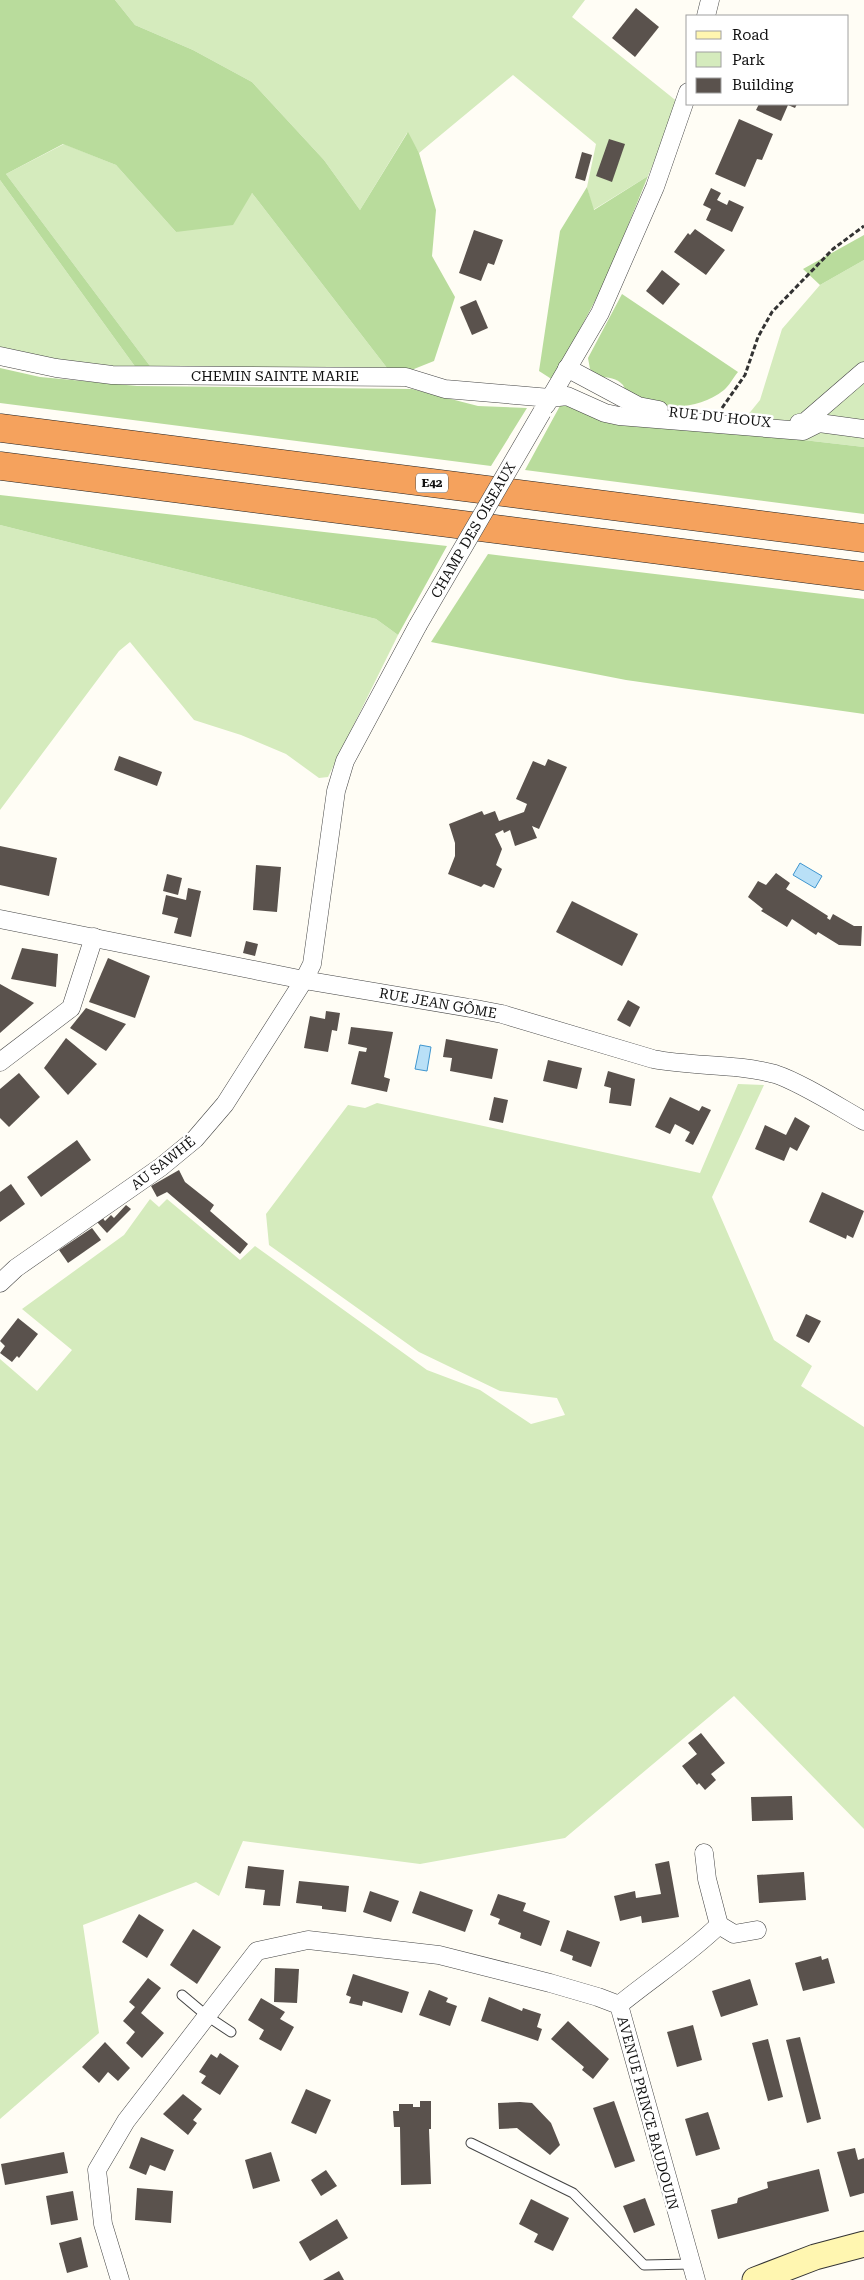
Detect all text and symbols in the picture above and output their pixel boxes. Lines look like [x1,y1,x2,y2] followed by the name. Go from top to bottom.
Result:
[686,15,849,105] legend
[732,26,769,44] text: Road
[732,51,766,69] text: Park
[732,76,794,94] text: Building
[191,368,359,384] street label: CHEMIN SAINTE MARIE
[668,404,772,430] street label: RUE DU HOUX
[428,459,518,601] street label: CHAMP DES OISEAUX
[416,473,448,492] road number: E42
[378,985,498,1021] street label: RUE JEAN GÔME
[128,1133,198,1193] street label: AU SAWHÉ
[614,2014,682,2212] street label: AVENUE PRINCE BAUDOUIN

